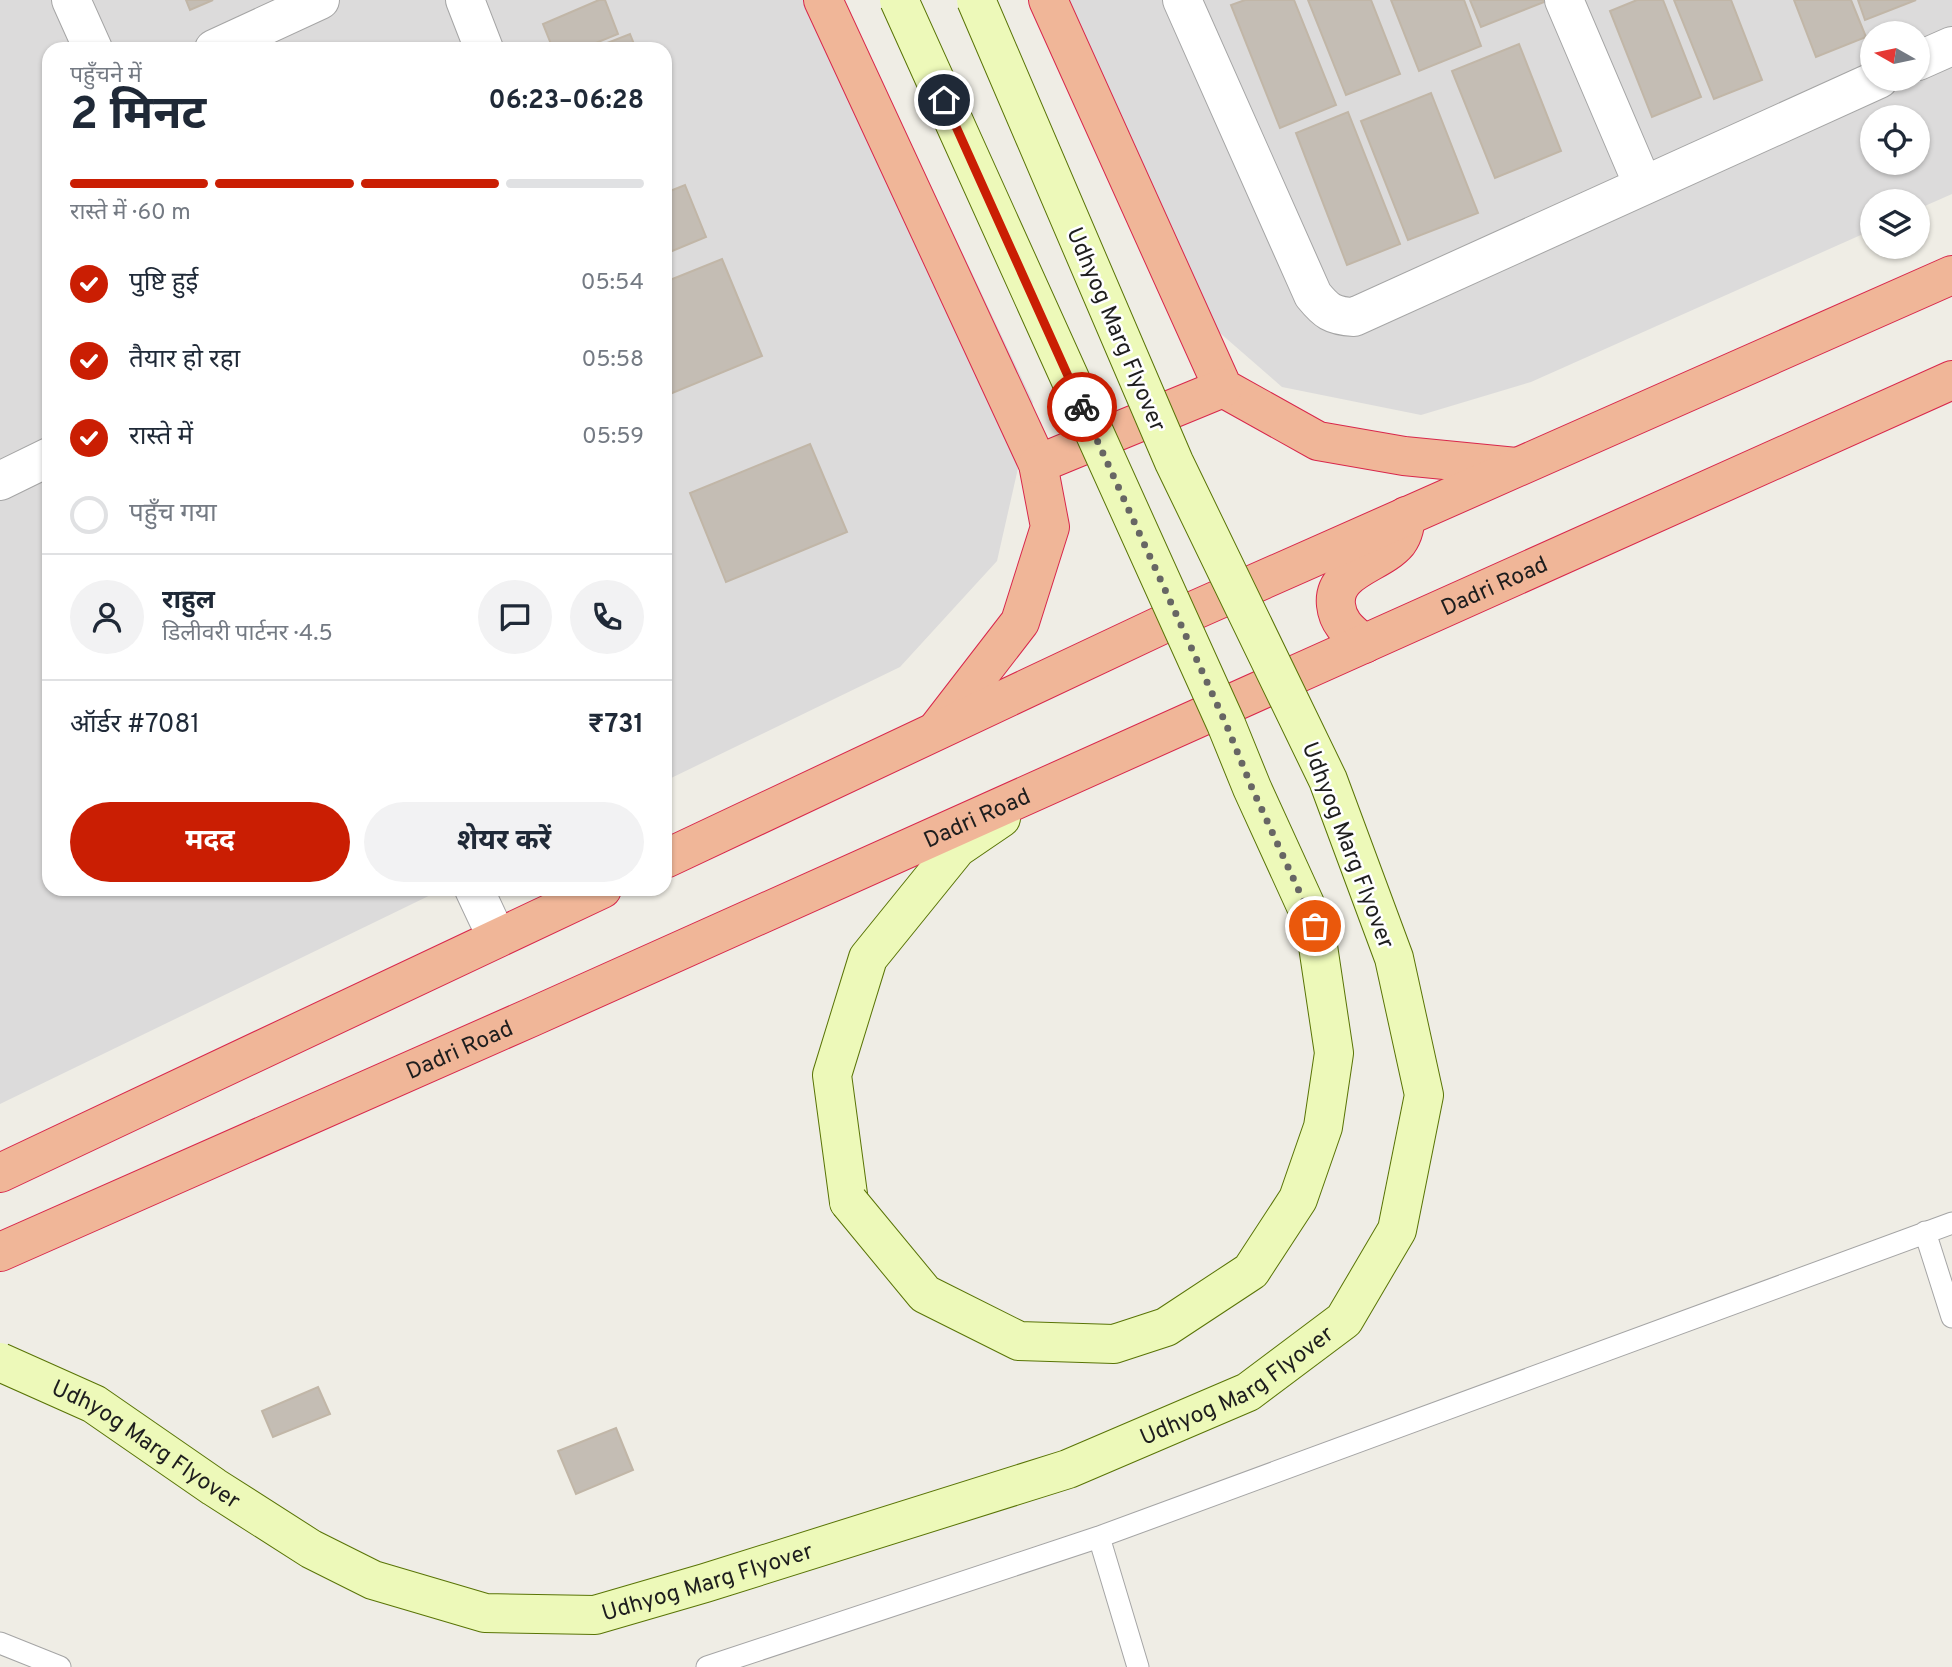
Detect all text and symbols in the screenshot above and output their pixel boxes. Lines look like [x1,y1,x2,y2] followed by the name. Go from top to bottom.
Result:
[1860,21,1930,91] north arrow
[1860,21,1930,259] map controls
[70,62,142,91] text: पहुँचने में
[914,70,974,130] pin
[925,81,963,119] icon: home
[489,85,644,118] text: 06:23–06:28
[70,87,206,146] text: 2 मिनट
[1860,105,1930,175] button: locate
[1860,189,1930,259] button: layers
[70,199,191,228] text: रास्ते में · 60 m
[1059,223,1171,437] street label: Udhyog Marg Flyover
[70,265,108,303] icon: check
[129,267,198,300] text: पुष्टि हुई
[581,269,644,298] text: 05:54
[70,342,108,380] icon: check
[129,344,240,377] text: तैयार हो रहा
[581,346,644,375] text: 05:58
[1047,372,1117,442] courier
[1063,388,1101,426] icon: bike
[70,419,108,457] icon: check
[129,421,193,454] text: रास्ते में
[582,423,644,452] text: 05:59
[129,498,217,531] text: पहुँच गया
[1437,551,1553,624] street label: Dadri Road
[70,580,144,654] button: person
[478,580,552,654] button: chat
[570,580,644,654] button: phone
[162,585,215,618] text: राहुल
[162,620,333,649] text: डिलीवरी पार्टनर · 4.5
[70,709,200,742] text: ऑर्डर #7081
[587,709,644,742] text: ₹731
[1294,738,1399,953] street label: Udhyog Marg Flyover
[920,783,1036,856] street label: Dadri Road
[70,802,350,882] button: मदद
[364,802,644,882] button: शेयर करें
[1285,896,1345,956] pin
[1296,907,1334,945] icon: bag
[402,1015,518,1088] street label: Dadri Road
[1136,1321,1340,1453] street label: Udhyog Marg Flyover
[46,1375,245,1517] street label: Udhyog Marg Flyover
[599,1538,817,1629] street label: Udhyog Marg Flyover

